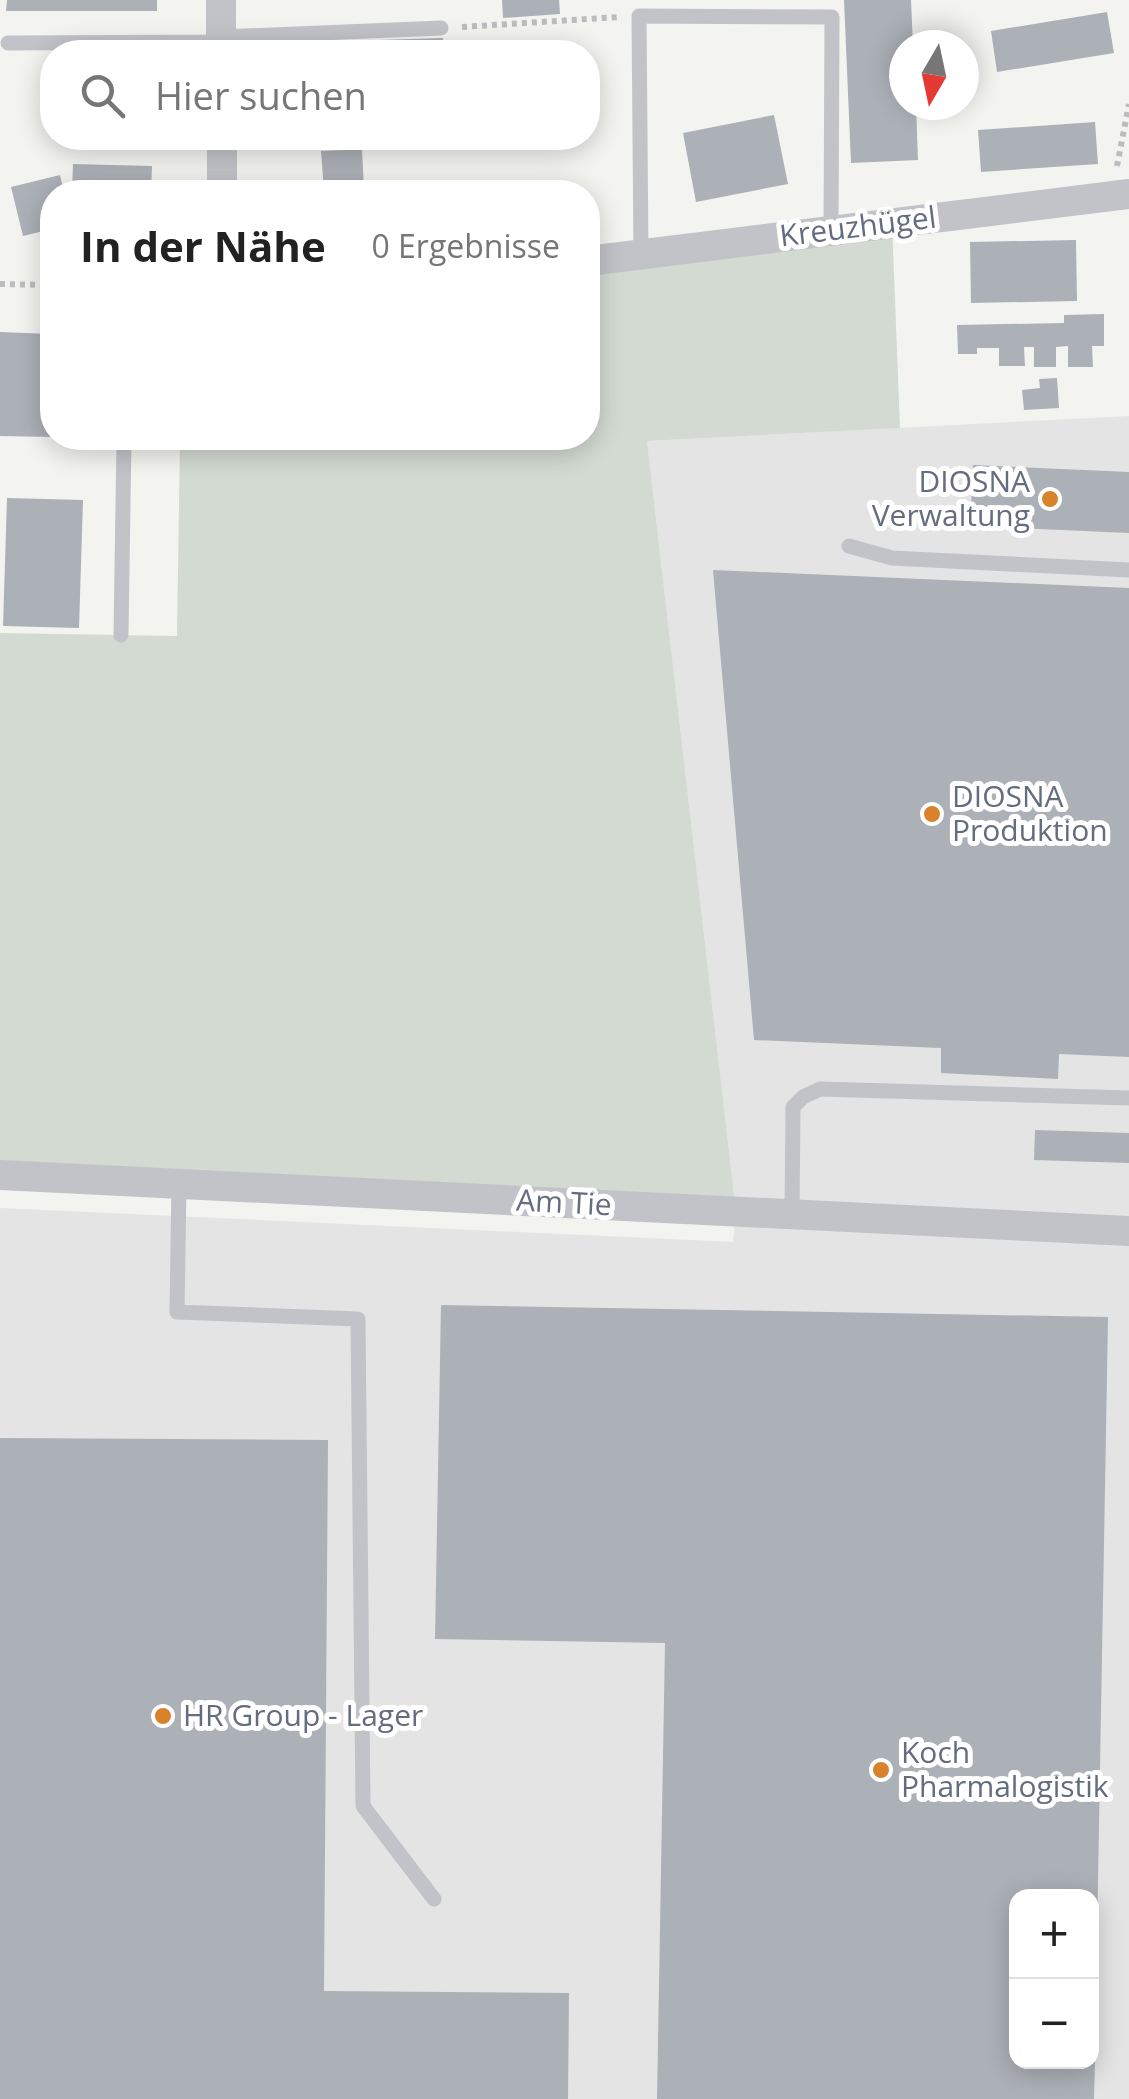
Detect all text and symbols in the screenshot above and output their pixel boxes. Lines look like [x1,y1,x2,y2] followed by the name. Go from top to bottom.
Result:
[889,30,979,120] north arrow
[40,40,600,150] search box
[75,68,130,123] icon: search
[155,69,367,121] text: Hier suchen
[777,196,938,255] street label: Kreuzhügel
[80,217,326,274] text: In der Nähe
[371,224,560,267] text: 0 Ergebnisse
[872,460,1030,535] place label: DIOSNA Verwaltung
[1039,488,1061,510] marker: DIOSNA Verwaltung
[952,775,1108,850] place label: DIOSNA Produktion
[921,803,943,825] marker: DIOSNA Produktion
[515,1179,613,1224] street label: Am Tie
[183,1694,423,1735] place label: HR Group - Lager
[152,1705,174,1727] marker: HR Group - Lager
[901,1731,1109,1806] place label: Koch Pharmalogistik
[870,1759,892,1781] marker: Koch Pharmalogistik
[1009,1889,1099,2069] map controls
[1009,1889,1099,1979] button: +
[1009,1979,1099,2069] button: −

